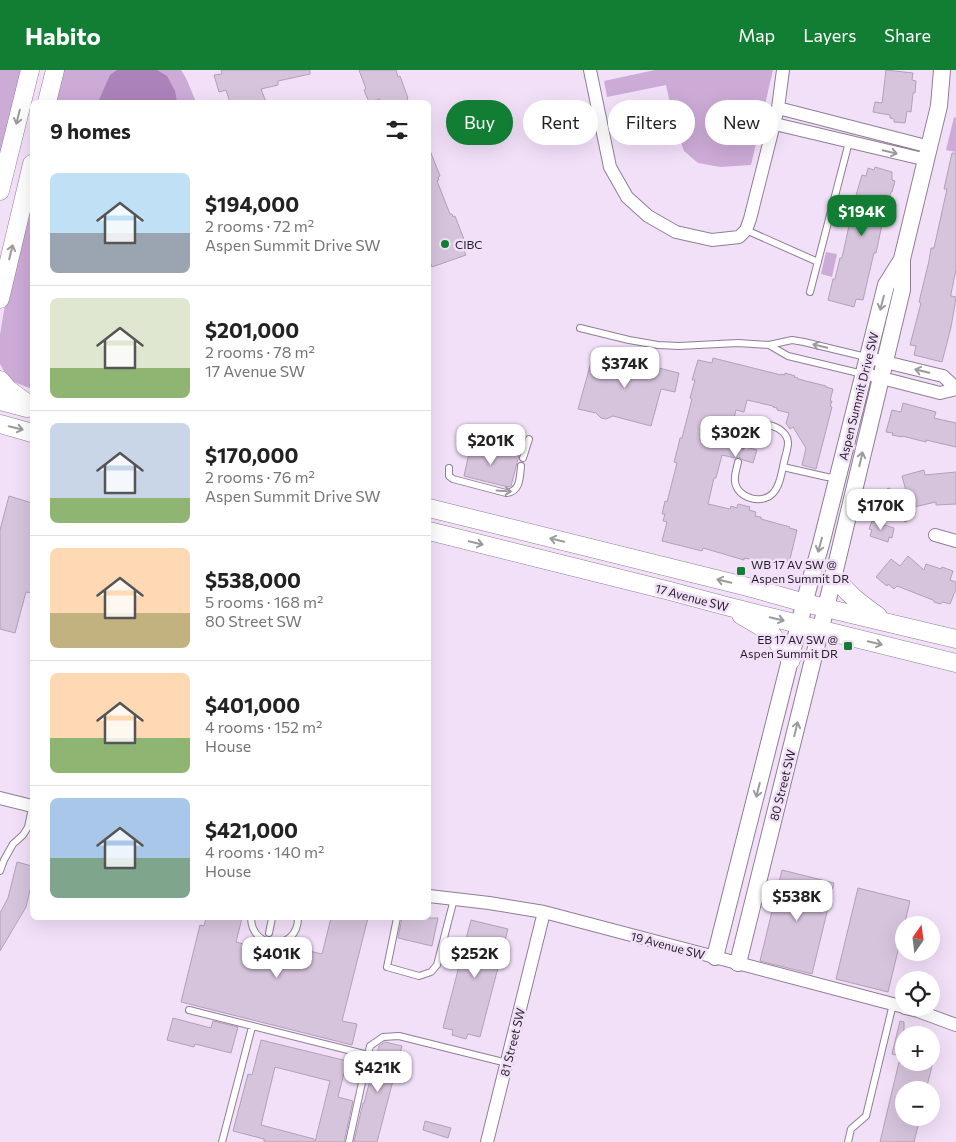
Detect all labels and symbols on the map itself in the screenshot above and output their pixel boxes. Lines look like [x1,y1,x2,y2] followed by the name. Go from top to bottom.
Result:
[13,109,22,125] one-way arrow
[882,148,898,157] one-way arrow
[827,194,897,237] pin: $194K
[455,237,483,251] place label: CIBC
[439,238,451,250] marker: CIBC
[7,244,16,260] one-way arrow
[877,294,886,310] one-way arrow
[835,330,881,462] street label: Aspen Summit Drive SW
[813,341,829,350] one-way arrow
[590,346,660,389] pin: $374K
[915,366,931,375] one-way arrow
[701,416,771,458] pin: $302K
[8,424,24,434] one-way arrow
[456,424,526,466] pin: $201K
[857,452,866,468] one-way arrow
[496,486,512,495] one-way arrow
[846,488,916,531] pin: $170K
[549,535,565,544] one-way arrow
[815,537,825,553] one-way arrow
[468,539,484,548] one-way arrow
[751,557,849,585] place label: WB 17 AV SW @ Aspen Summit DR
[735,565,747,577] marker: WB 17 AV SW @ Aspen Summit DR
[716,576,732,585] one-way arrow
[654,581,730,613] street label: 17 Avenue SW
[769,615,785,624] one-way arrow
[740,632,838,660] place label: EB 17 AV SW @ Aspen Summit DR
[867,639,883,648] one-way arrow
[842,640,854,652] marker: EB 17 AV SW @ Aspen Summit DR
[792,722,801,738] one-way arrow
[766,748,798,822] street label: 80 Street SW
[753,781,762,797] one-way arrow
[762,880,832,922] pin: $538K
[895,916,940,961] north arrow
[629,928,707,962] street label: 19 Avenue SW
[242,936,312,979] pin: $401K
[440,936,510,979] pin: $252K
[497,1006,527,1078] street label: 81 Street SW
[343,1050,413,1093] pin: $421K

